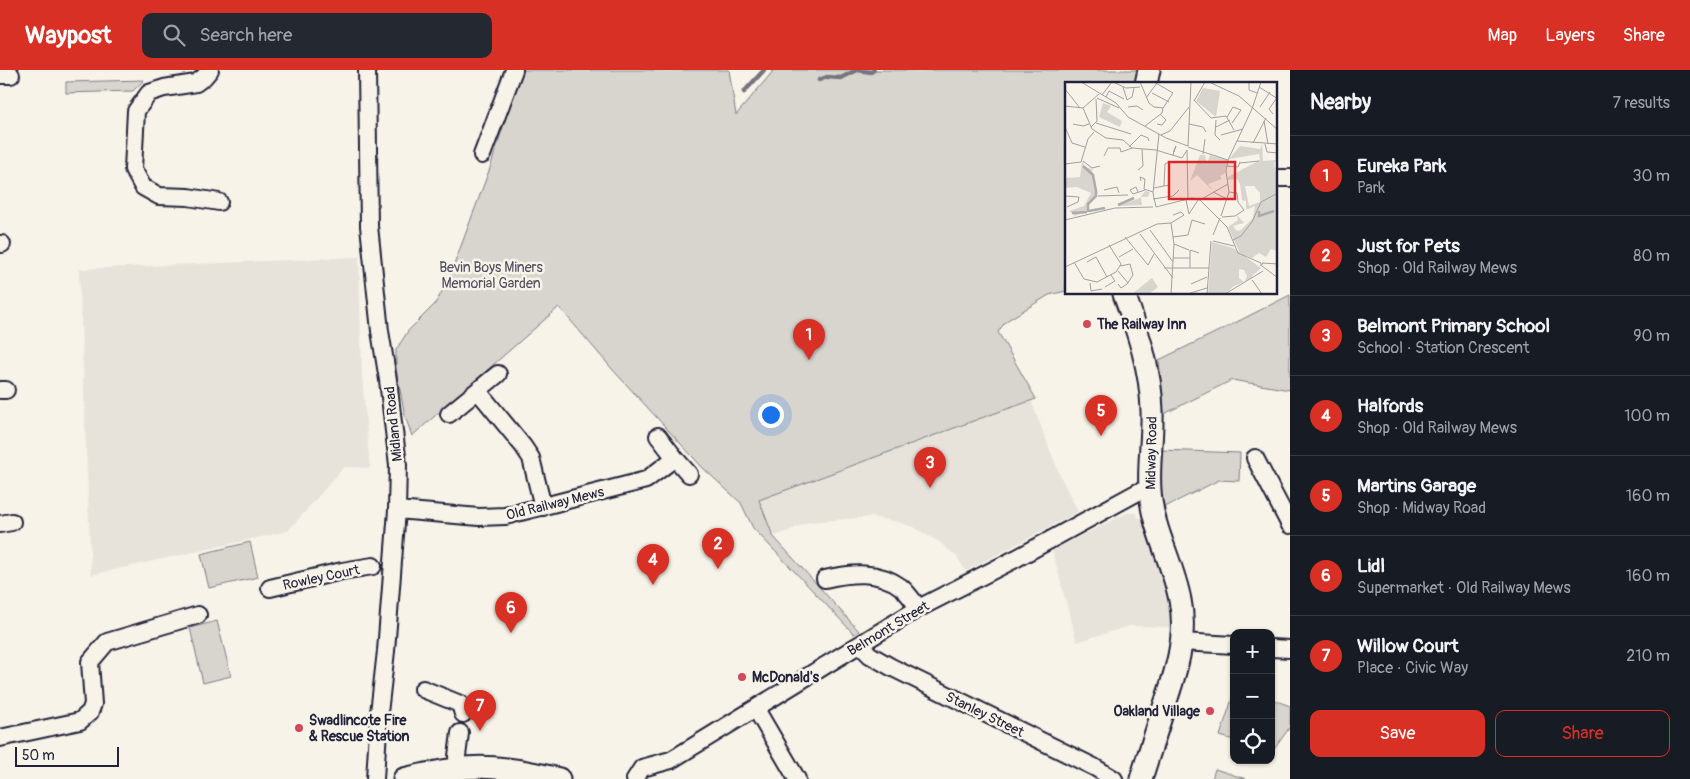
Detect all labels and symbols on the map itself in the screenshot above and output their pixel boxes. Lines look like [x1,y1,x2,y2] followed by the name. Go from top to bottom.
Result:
[1065,82,1278,295] inset map
[439,259,544,292] park label: Bevin Boys Miners Memorial Garden
[1096,316,1187,333] place label: The Railway Inn
[1081,318,1093,330] marker: The Railway Inn
[793,319,825,360] pin: 1
[381,385,406,462] street label: Midland Road
[1085,395,1117,436] pin: 5
[758,402,784,428] your location
[1142,416,1161,490] street label: Midway Road
[914,447,946,488] pin: 3
[504,483,607,524] street label: Old Railway Mews
[702,528,734,569] pin: 2
[637,544,669,585] pin: 4
[281,561,361,594] street label: Rowley Court
[495,592,527,633] pin: 6
[844,597,933,660] street label: Belmont Street
[752,669,820,686] place label: McDonald's
[736,671,748,683] marker: McDonald's
[943,688,1027,741] street label: Stanley Street
[464,690,496,731] pin: 7
[1114,703,1201,720] place label: Oakland Village
[1204,705,1216,717] marker: Oakland Village
[309,712,410,745] place label: Swadlincote Fire & Rescue Station
[293,722,305,734] marker: Swadlincote Fire & Rescue Station
[15,744,119,767] scale bar

